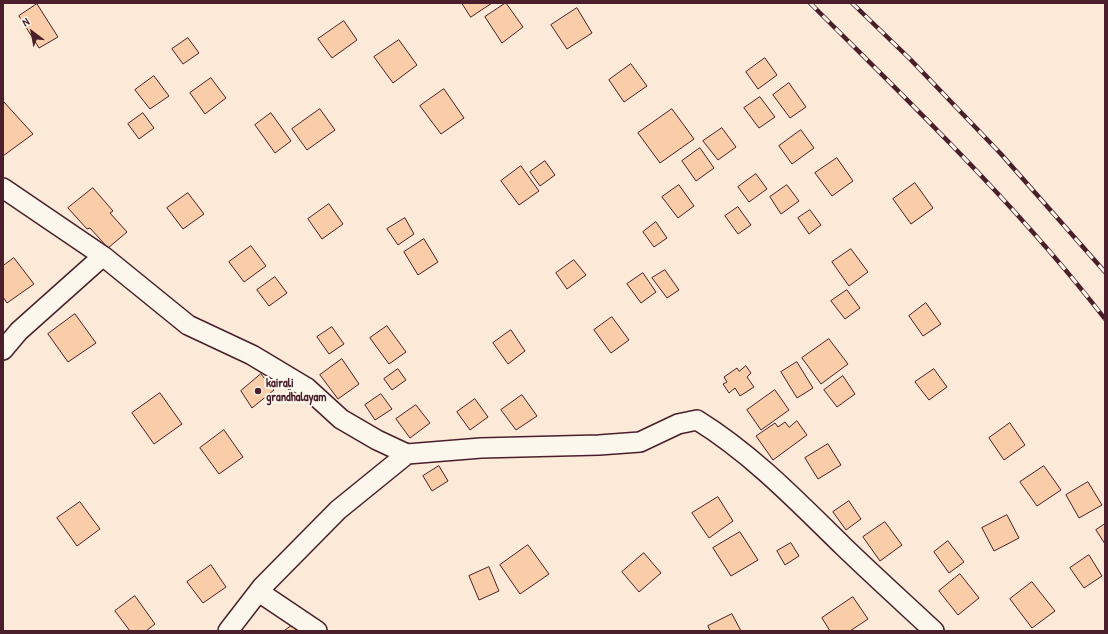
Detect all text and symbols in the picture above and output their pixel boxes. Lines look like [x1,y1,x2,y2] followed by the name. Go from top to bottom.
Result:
[12,12,52,52] north arrow
[19,14,32,29] text: N
[266,377,326,405] place label: kairali grandhalayam
[253,386,263,396] marker: kairali grandhalayam

